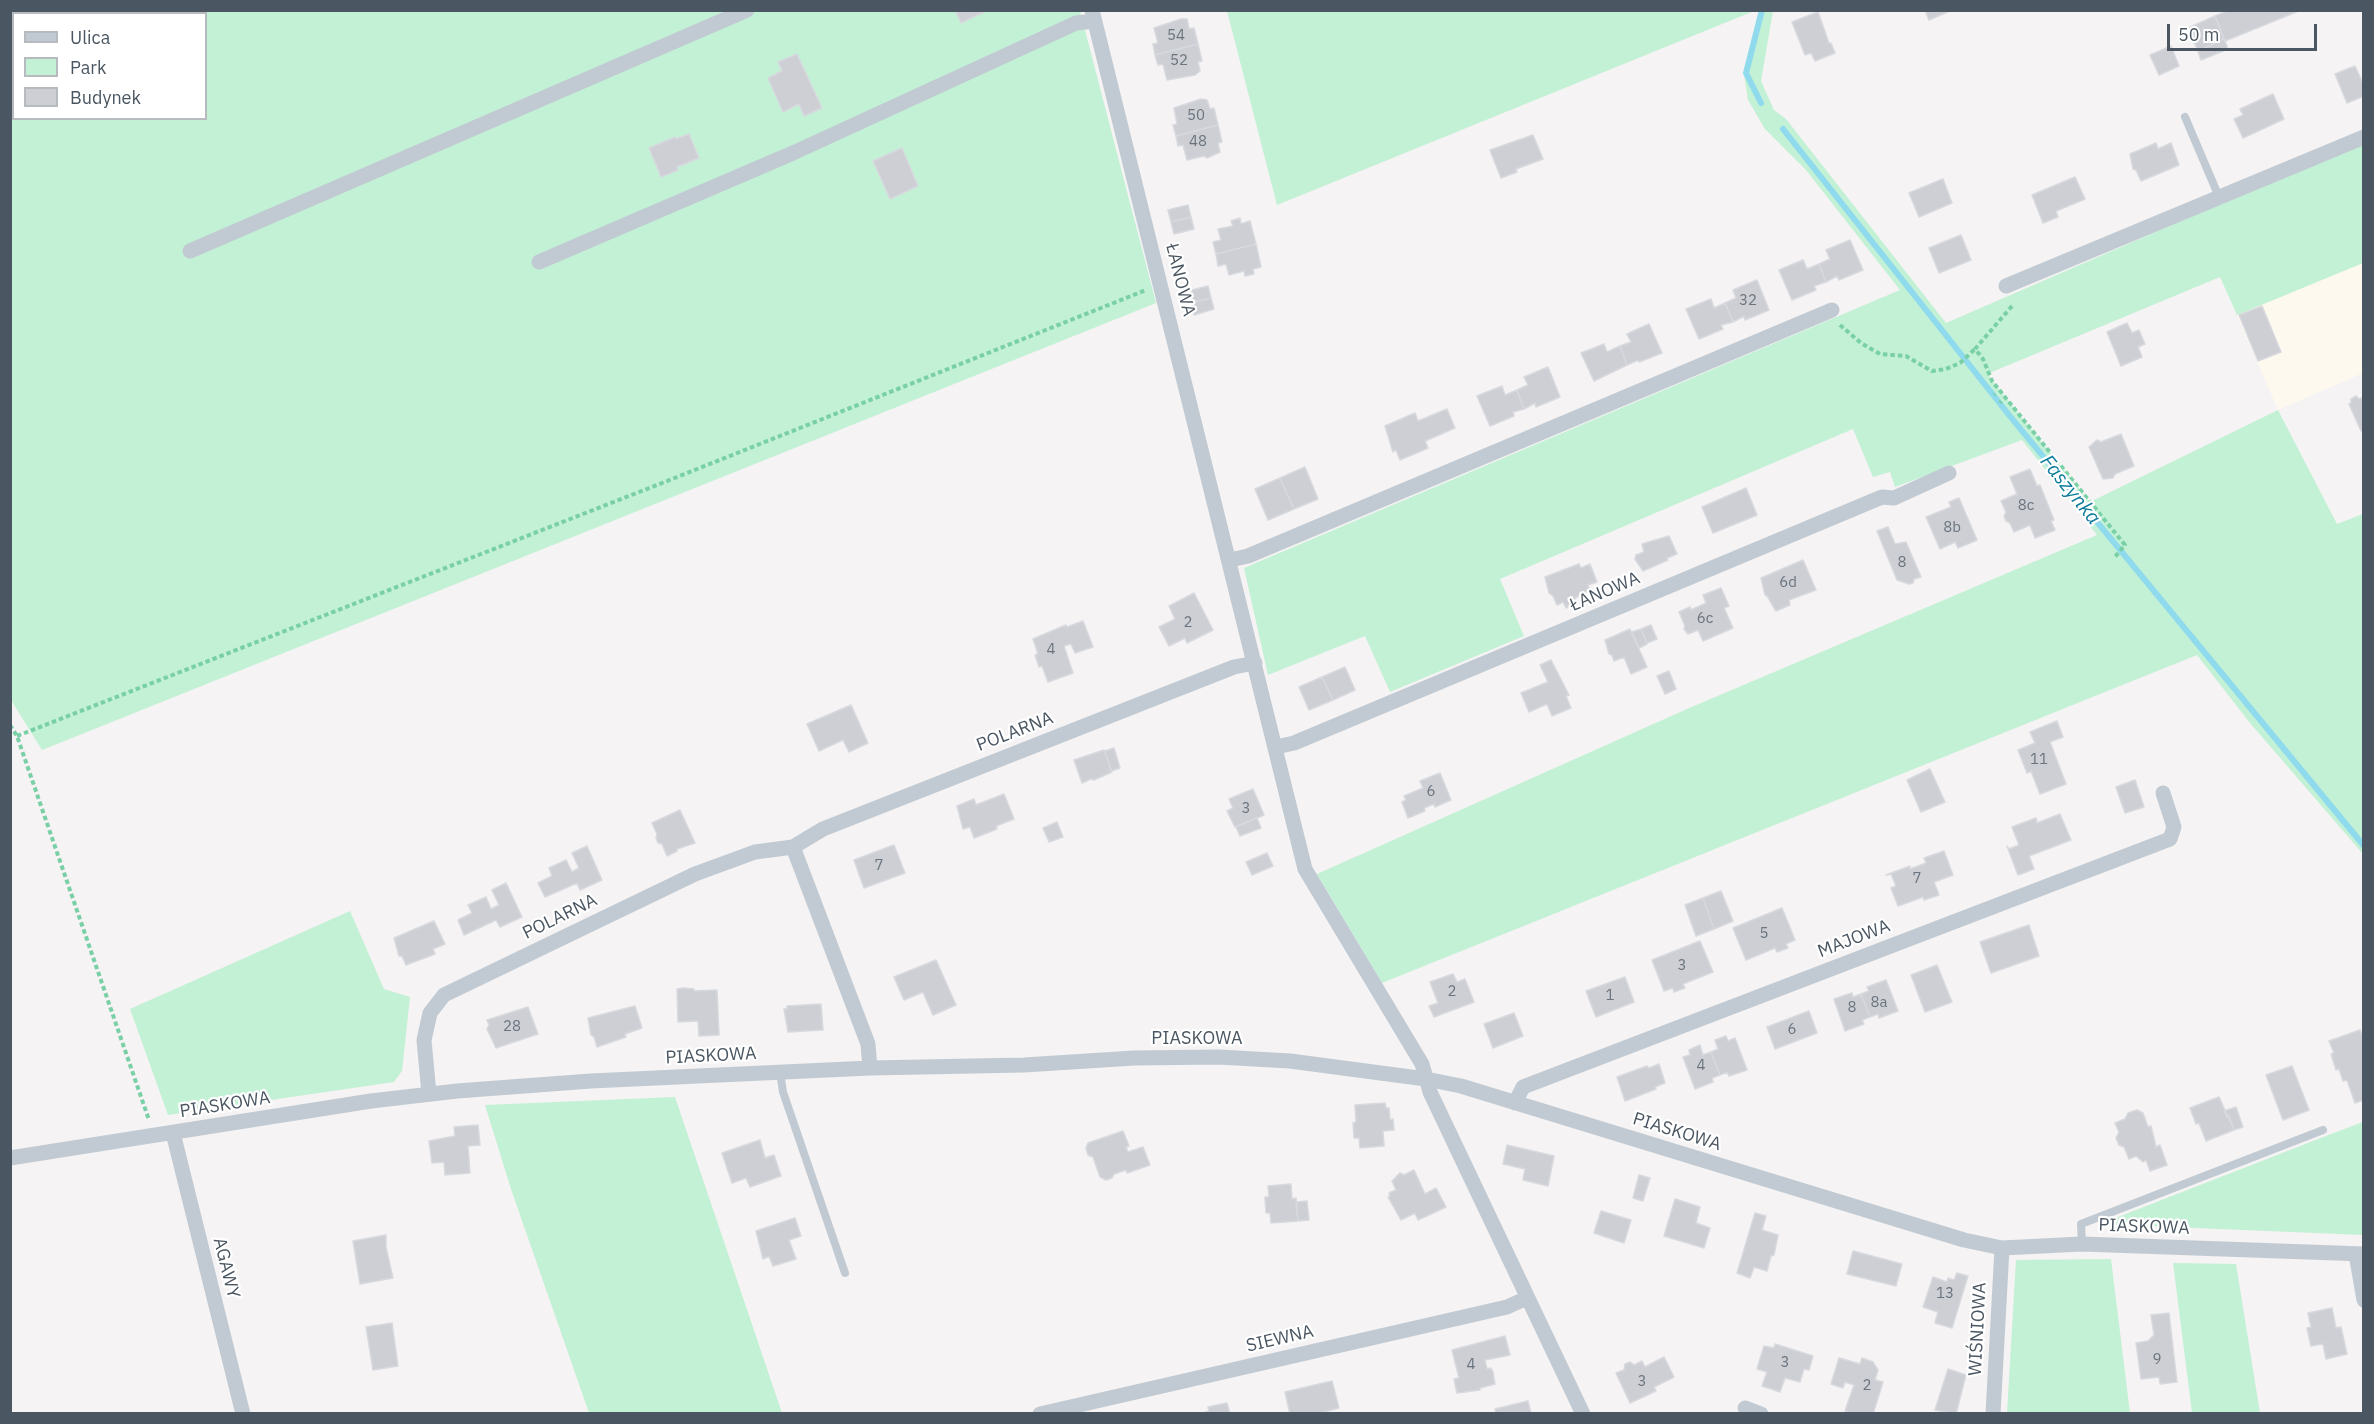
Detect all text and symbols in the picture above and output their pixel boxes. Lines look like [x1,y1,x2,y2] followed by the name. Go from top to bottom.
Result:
[12,12,207,120] legend
[2170,12,2320,50] scale bar
[2178,23,2220,46] text: 50 m
[70,26,110,49] text: Ulica
[1167,27,1185,45] house number: 54
[1170,52,1188,70] house number: 52
[70,56,106,79] text: Park
[70,86,141,109] text: Budynek
[1187,107,1205,125] house number: 50
[1189,133,1207,151] house number: 48
[1161,241,1199,319] street label: ŁANOWA
[1739,292,1757,310] house number: 32
[2035,450,2105,530] water label: Faszynka
[2018,497,2034,515] house number: 8c
[1943,519,1961,537] house number: 8b
[1898,554,1906,572] house number: 8
[1567,568,1643,616] street label: ŁANOWA
[1779,574,1797,592] house number: 6d
[1697,610,1713,628] house number: 6c
[1184,614,1192,632] house number: 2
[1047,641,1055,659] house number: 4
[974,708,1056,756] street label: POLARNA
[2030,751,2048,769] house number: 11
[1427,783,1435,801] house number: 6
[1242,800,1250,818] house number: 3
[875,857,883,875] house number: 7
[1913,870,1921,888] house number: 7
[519,890,601,944] street label: POLARNA
[1815,915,1893,963] street label: MAJOWA
[1760,925,1768,943] house number: 5
[1678,957,1686,975] house number: 3
[1448,983,1456,1001] house number: 2
[1606,987,1614,1005] house number: 1
[1870,994,1888,1012] house number: 8a
[1848,999,1856,1017] house number: 8
[503,1018,521,1036] house number: 28
[1788,1021,1796,1039] house number: 6
[1151,1028,1243,1050] street label: PIASKOWA
[665,1043,757,1069] street label: PIASKOWA
[1697,1057,1705,1075] house number: 4
[178,1087,272,1123] street label: PIASKOWA
[1630,1108,1724,1156] street label: PIASKOWA
[2098,1215,2190,1239] street label: PIASKOWA
[208,1235,244,1301] street label: AGAWY
[1965,1282,1991,1376] street label: WIŚNIOWA
[1936,1285,1954,1303] house number: 13
[1244,1321,1316,1357] street label: SIEWNA
[2153,1351,2161,1369] house number: 9
[1781,1354,1789,1372] house number: 3
[1467,1356,1475,1374] house number: 4
[1638,1373,1646,1391] house number: 3
[1863,1377,1871,1395] house number: 2

